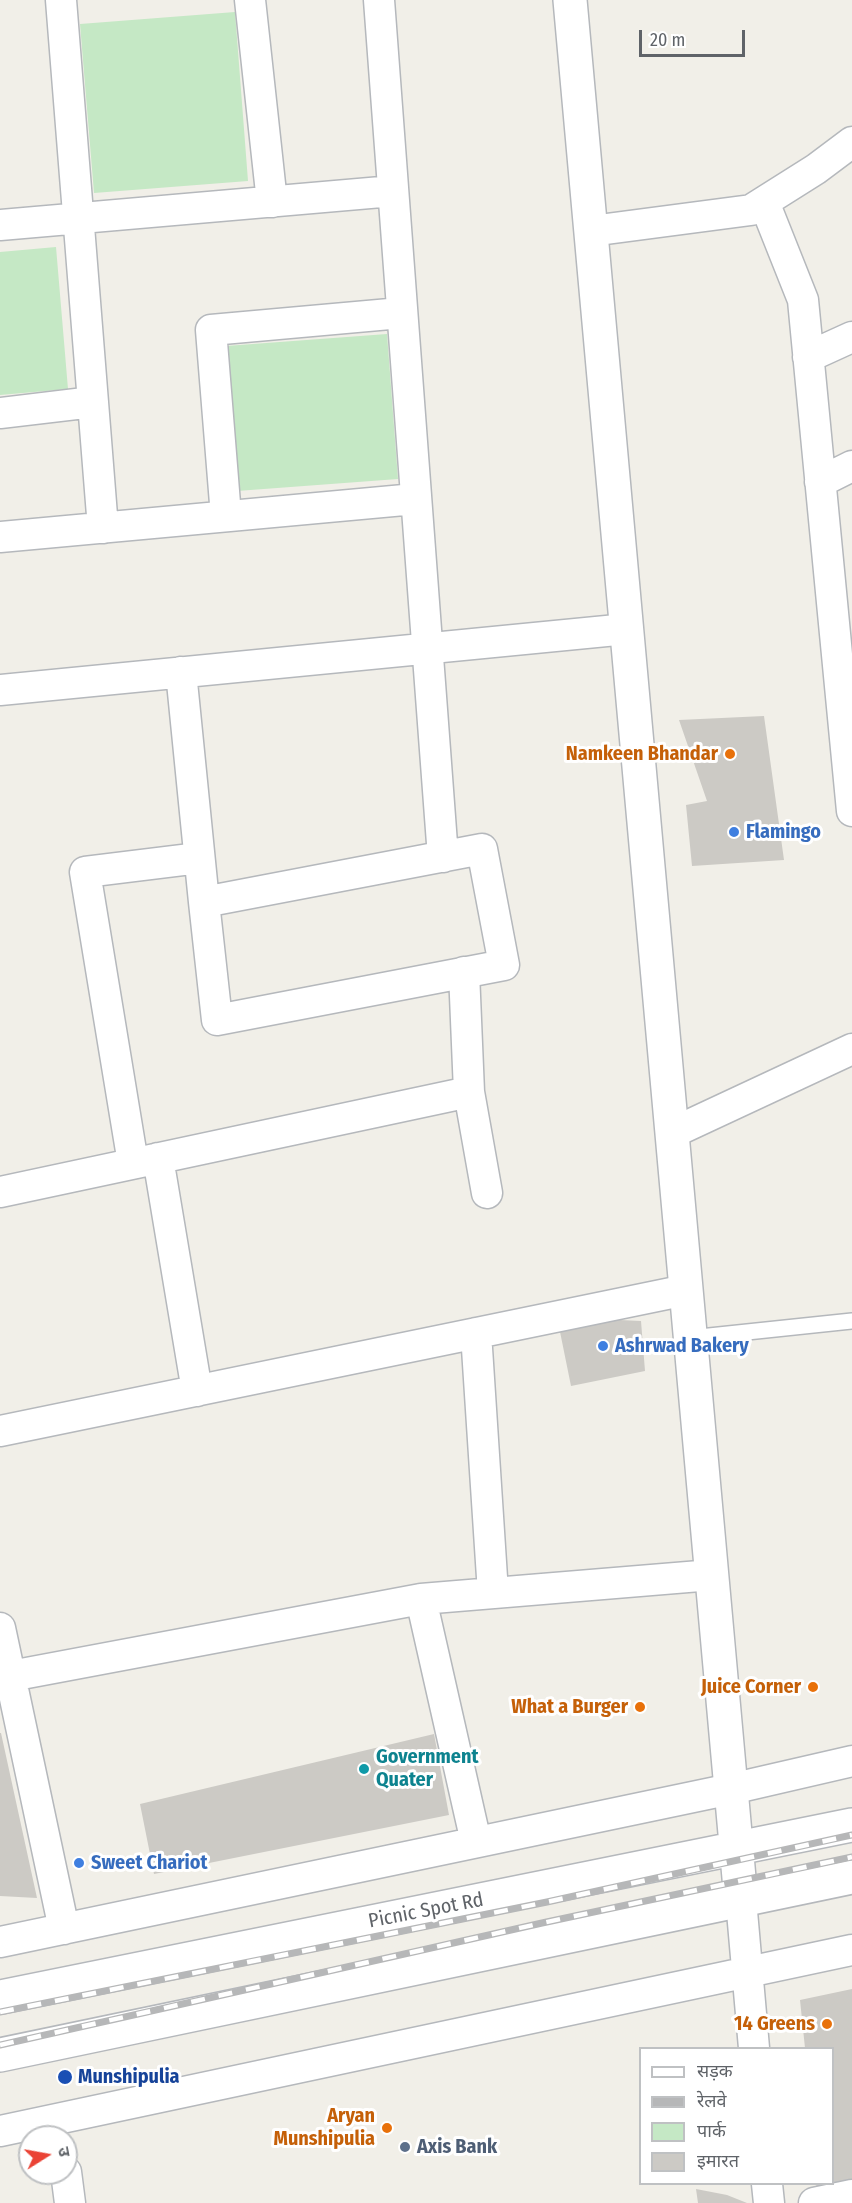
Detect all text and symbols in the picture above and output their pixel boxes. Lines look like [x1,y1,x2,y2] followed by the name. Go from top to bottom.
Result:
[642,18,748,56] scale bar
[650,29,685,51] text: 20 m
[566,742,718,766] place label: Namkeen Bhandar
[723,747,737,761] marker: Namkeen Bhandar
[746,820,821,844] place label: Flamingo
[727,825,741,839] marker: Flamingo
[615,1334,749,1358] place label: Ashrwad Bakery
[596,1339,610,1353] marker: Ashrwad Bakery
[701,1675,801,1699] place label: Juice Corner
[806,1680,820,1694] marker: Juice Corner
[511,1695,628,1719] place label: What a Burger
[633,1700,647,1714] marker: What a Burger
[376,1745,478,1792] place label: Government Quater
[357,1762,371,1776] marker: Government Quater
[91,1851,208,1875] place label: Sweet Chariot
[72,1856,86,1870] marker: Sweet Chariot
[367,1888,485,1934] street label: Picnic Spot Rd
[734,2012,815,2036] place label: 14 Greens
[820,2017,834,2031] marker: 14 Greens
[639,2047,834,2185] legend
[697,2060,733,2082] text: सड़क
[78,2065,179,2089] place label: Munshipulia
[56,2068,74,2086] marker: Munshipulia
[697,2090,727,2112] text: रेलवे
[274,2104,375,2151] place label: Aryan Munshipulia
[697,2120,726,2142] text: पार्क
[380,2121,394,2135] marker: Aryan Munshipulia
[18,2125,78,2185] north arrow
[417,2135,497,2159] place label: Axis Bank
[398,2140,412,2154] marker: Axis Bank
[54,2145,74,2158] text: उ
[697,2150,739,2172] text: इमारत

